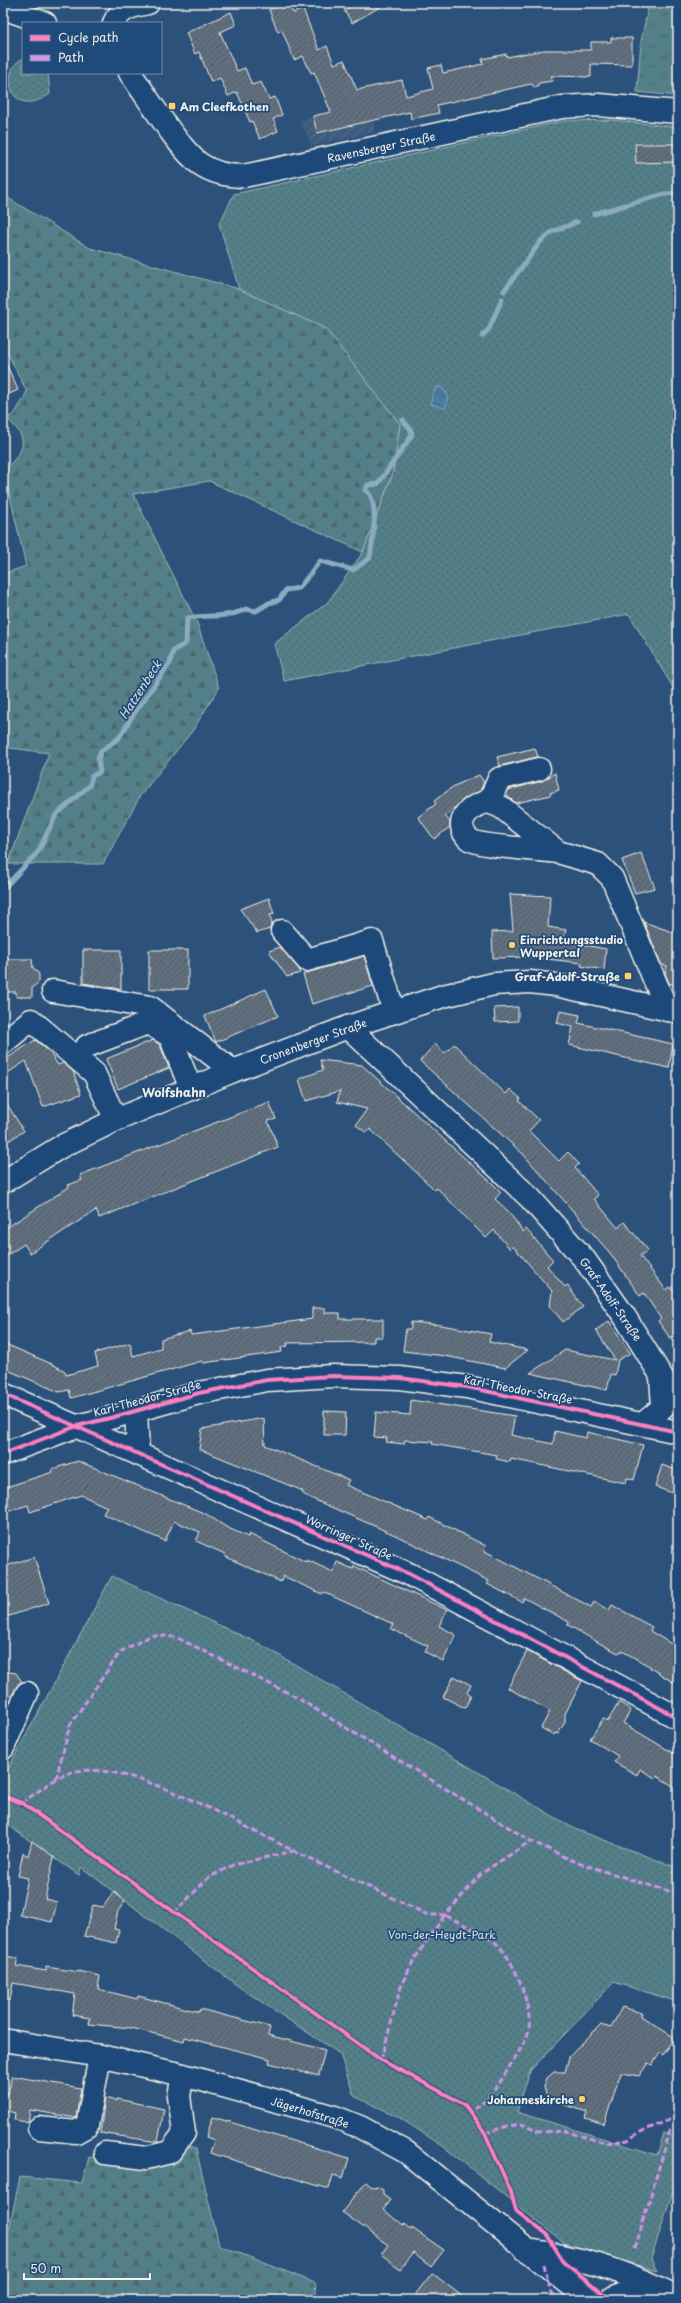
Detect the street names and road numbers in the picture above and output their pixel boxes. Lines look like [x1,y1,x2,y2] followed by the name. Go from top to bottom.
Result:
[325,127,437,167] street label: Ravensberger Straße
[257,1014,369,1068] street label: Cronenberger Straße
[576,1254,646,1344] street label: Graf-Adolf-Straße
[462,1370,574,1408] street label: Karl-Theodor-Straße
[91,1375,203,1421] street label: Karl-Theodor-Straße
[303,1510,396,1564] street label: Worringer Straße
[269,2092,351,2132] street label: Jägerhofstraße

